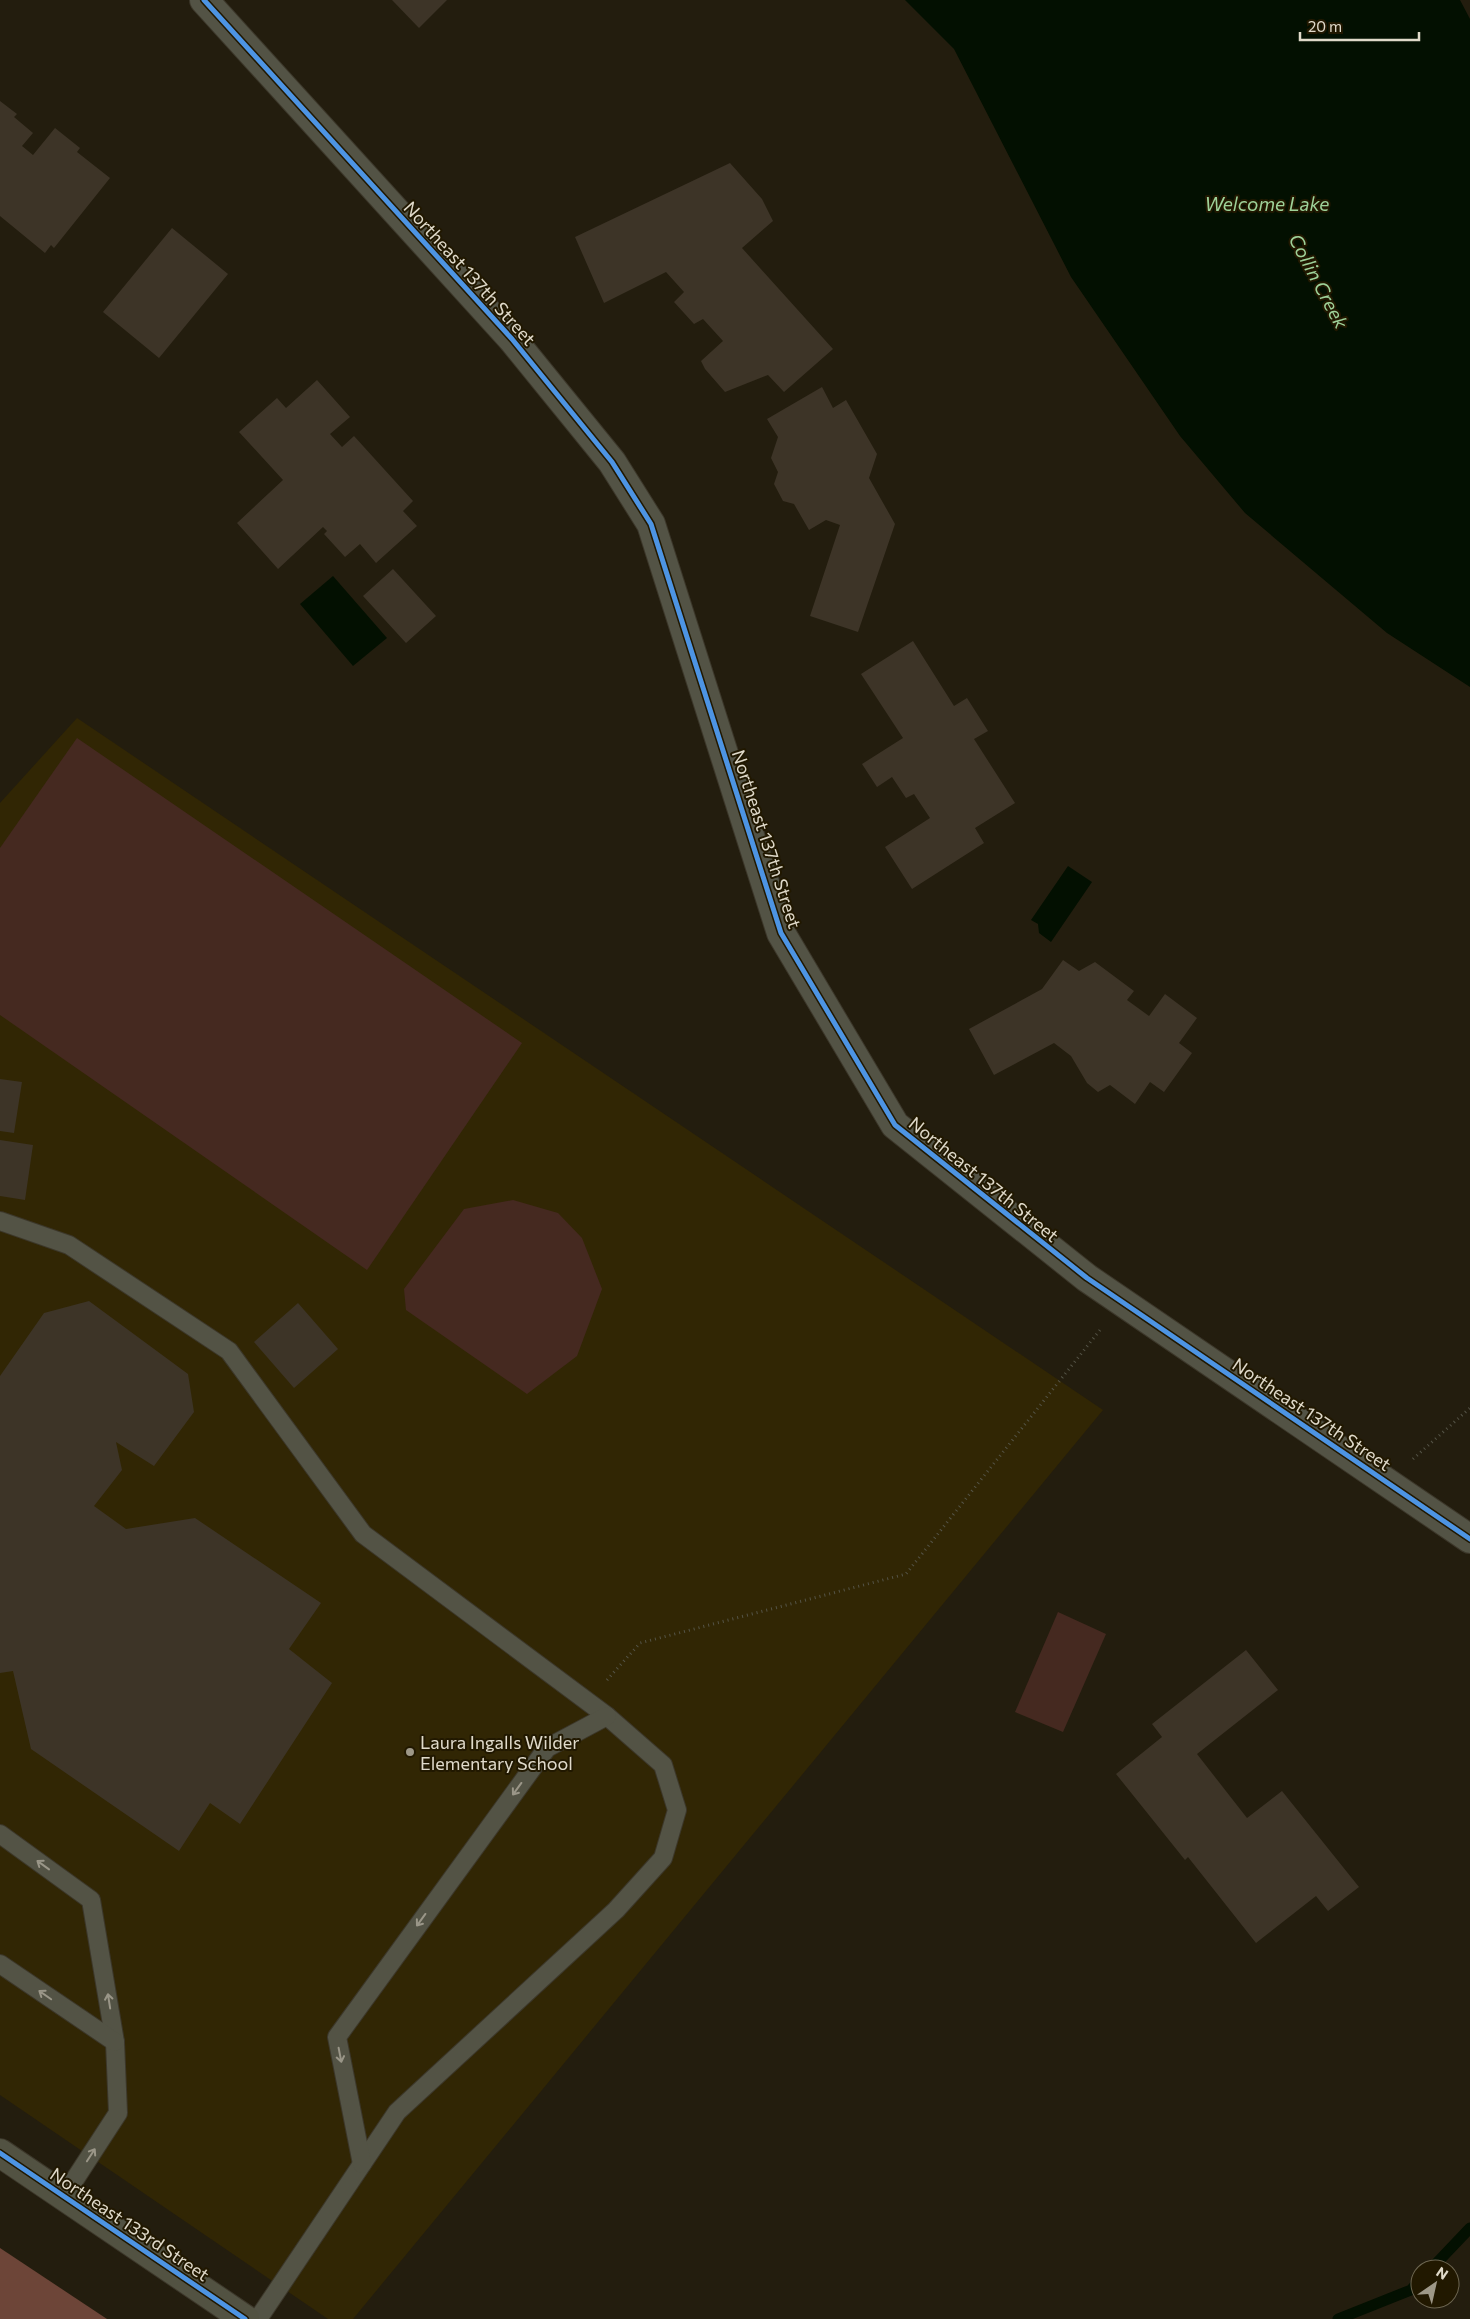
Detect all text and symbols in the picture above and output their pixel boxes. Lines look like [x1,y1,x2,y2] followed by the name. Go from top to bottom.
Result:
[1300,10,1419,42] scale bar
[1308,17,1342,35] text: 20 m
[1205,192,1329,215] water label: Welcome Lake
[399,196,541,350] street label: Northeast 137th Street
[1284,230,1354,333] water label: Collin Creek
[728,747,806,931] street label: Northeast 137th Street
[905,1112,1063,1246] street label: Northeast 137th Street
[1229,1353,1395,1475] street label: Northeast 137th Street
[420,1731,579,1774] place label: Laura Ingalls Wilder Elementary School
[404,1746,416,1758] marker: Laura Ingalls Wilder Elementary School
[512,1782,522,1796] one-way arrow
[36,1860,50,1870] one-way arrow
[416,1913,426,1927] one-way arrow
[39,1990,53,2000] one-way arrow
[104,1994,114,2010] one-way arrow
[336,2047,346,2063] one-way arrow
[85,2148,96,2162] one-way arrow
[46,2163,214,2285] street label: Northeast 133rd Street
[1410,2259,1460,2309] north arrow
[1433,2263,1452,2283] text: N

